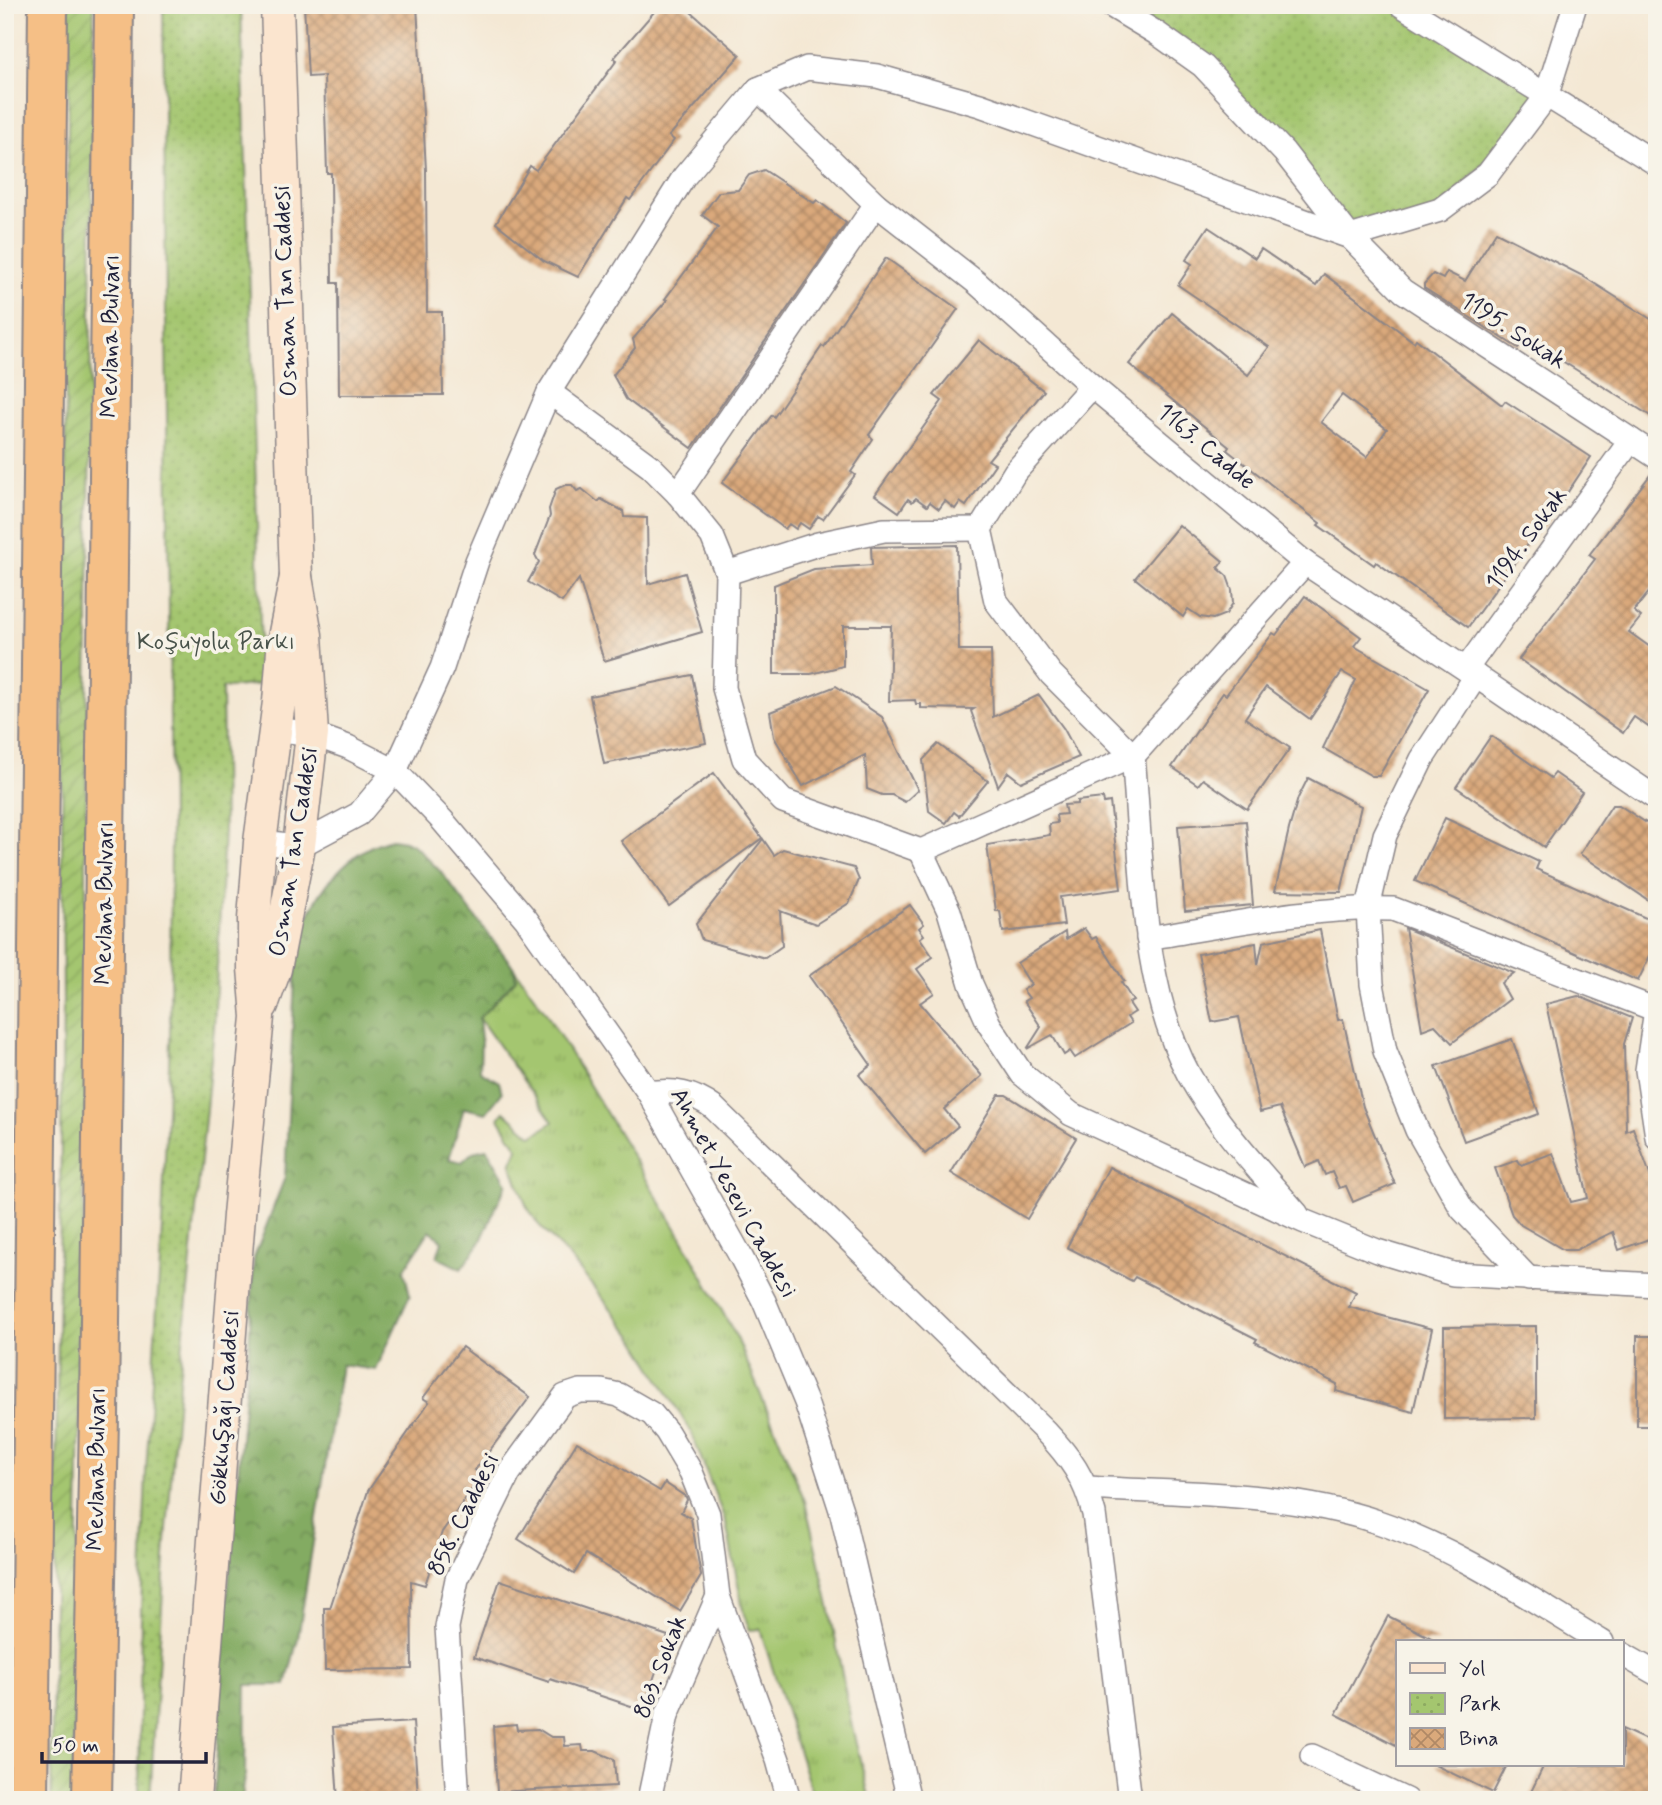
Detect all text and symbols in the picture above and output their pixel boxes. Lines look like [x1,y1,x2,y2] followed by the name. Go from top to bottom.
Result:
[267,185,305,397] street label: Osman Tan Caddesi
[94,254,128,418] street label: Mevlana Bulvarı
[1454,285,1572,377] street label: 1195. Sokak
[1150,397,1262,497] street label: 1163. Cadde
[1479,481,1575,597] street label: 1194. Sokak
[137,627,295,658] park label: Koşuyolu Parkı
[262,745,326,959] street label: Osman Tan Caddesi
[88,821,122,985] street label: Mevlana Bulvarı
[662,1083,804,1303] street label: Ahmet Yesevi Caddesi
[203,1310,247,1506] street label: Gökkuşağı Caddesi
[80,1387,114,1551] street label: Mevlana Bulvarı
[421,1449,507,1581] street label: 858. Caddesi
[627,1611,695,1723] street label: 863. Sokak
[1396,1640,1624,1766] legend
[1459,1655,1485,1683] text: Yol
[1459,1690,1501,1718] text: Park
[42,1721,206,1765] scale bar
[1459,1725,1499,1753] text: Bina
[52,1732,99,1760] text: 50 m

